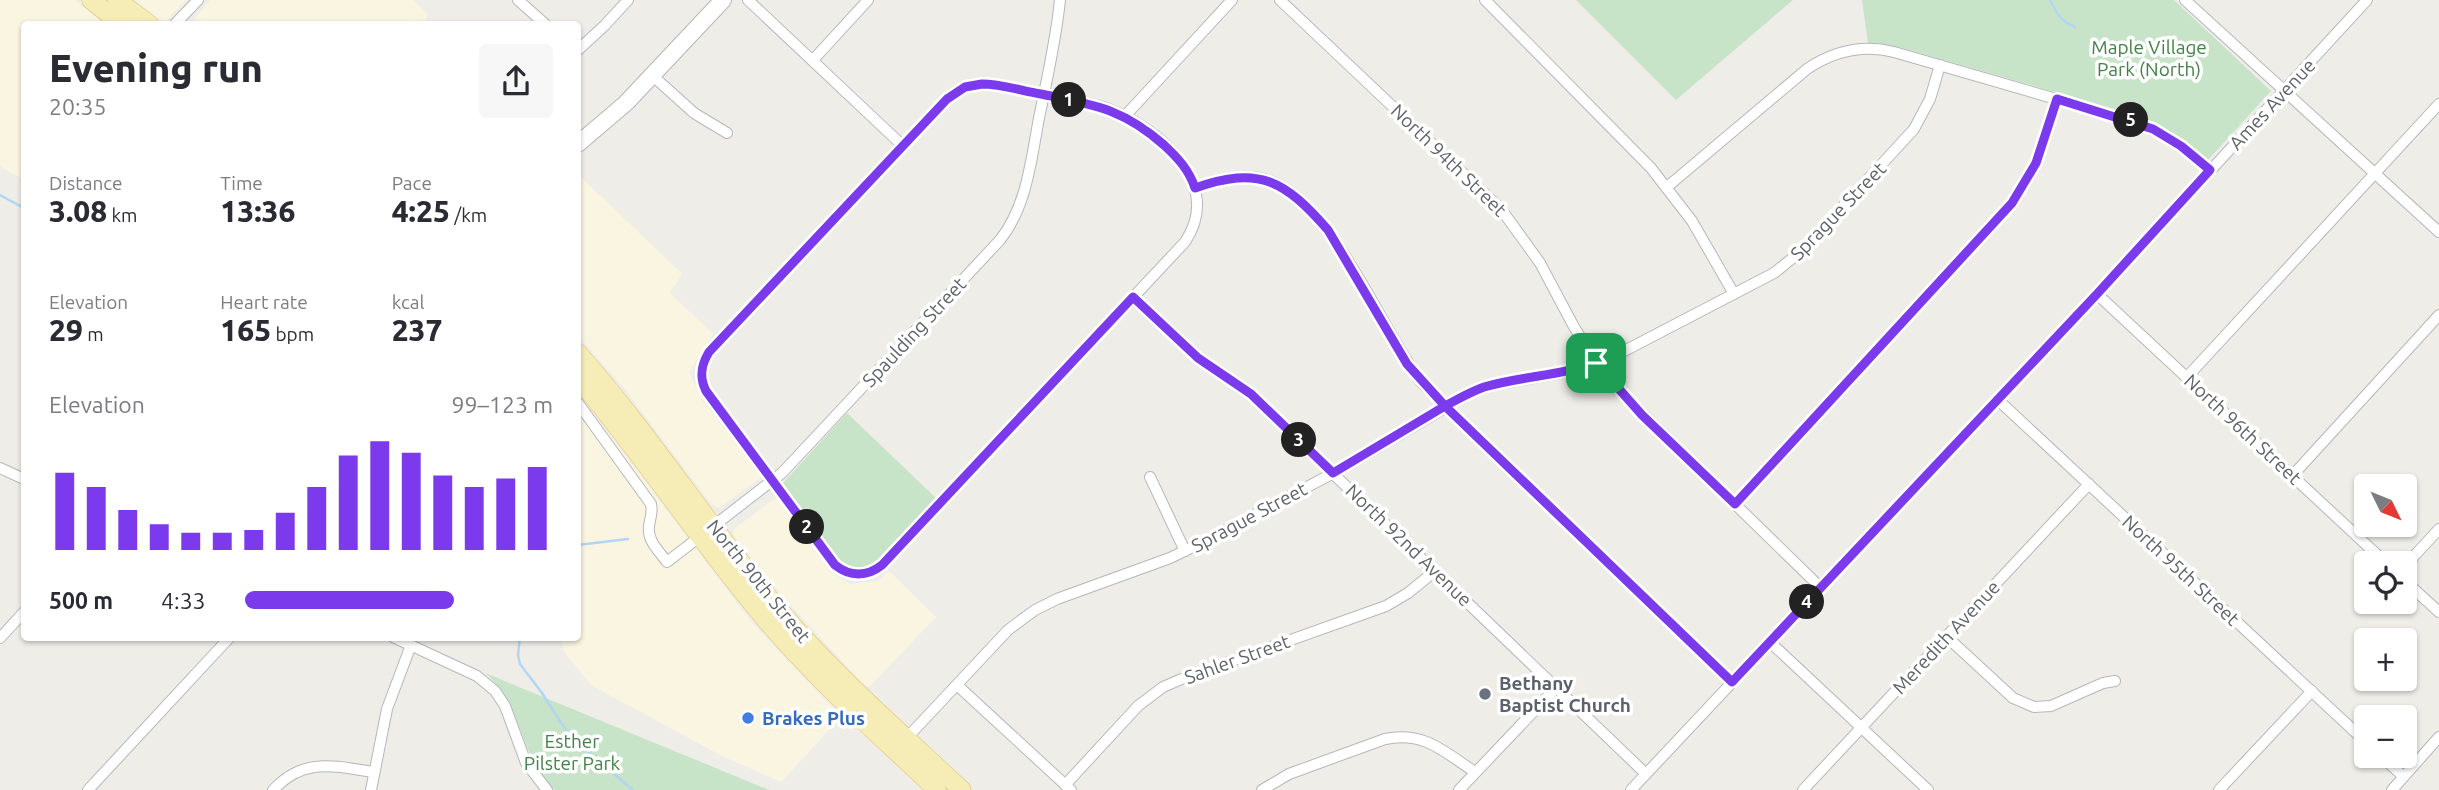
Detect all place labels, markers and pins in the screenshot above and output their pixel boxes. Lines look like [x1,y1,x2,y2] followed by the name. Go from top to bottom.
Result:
[1052,82,1086,118] pin: 1
[2114,102,2148,138] pin: 5
[1566,333,1626,393] pin
[1282,422,1316,458] pin: 3
[790,510,824,544] pin: 2
[1790,584,1825,620] pin: 4
[1499,672,1631,716] place label: Bethany Baptist Church
[1477,686,1493,702] marker: Bethany Baptist Church
[762,707,865,729] place label: Brakes Plus
[740,710,756,726] marker: Brakes Plus

